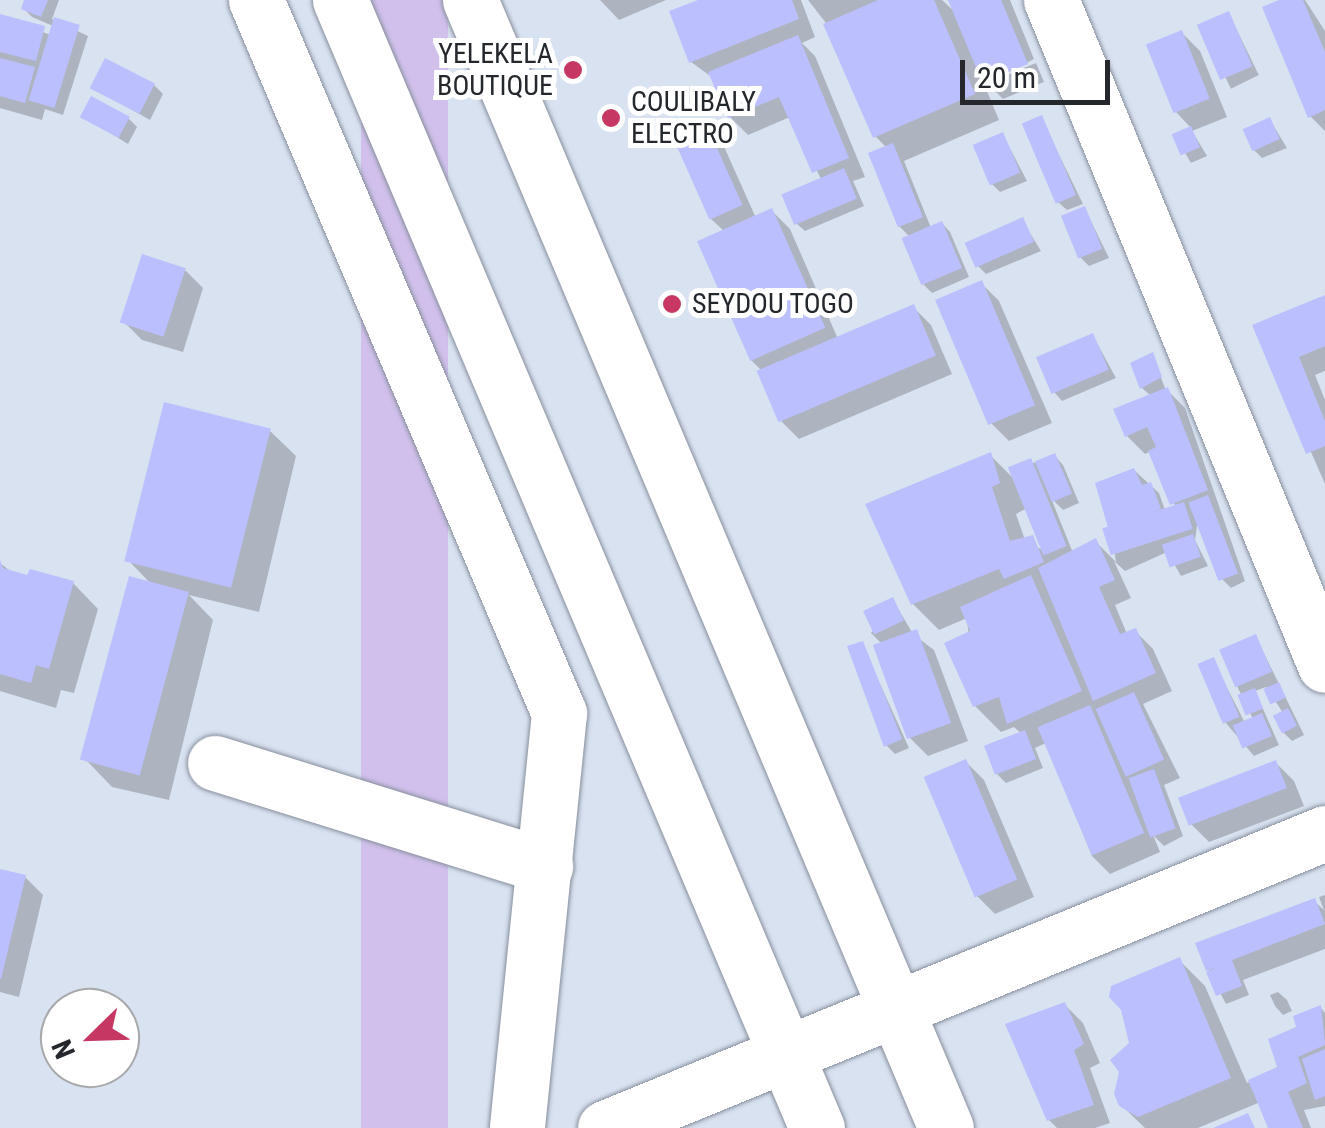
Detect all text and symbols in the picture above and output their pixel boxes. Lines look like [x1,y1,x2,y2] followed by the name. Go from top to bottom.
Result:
[437,37,553,103] place label: YELEKELA BOUTIQUE
[965,40,1115,102] scale bar
[562,59,584,81] marker: YELEKELA BOUTIQUE
[977,60,1036,95] text: 20 m
[631,85,756,151] place label: COULIBALY ELECTRO
[600,107,622,129] marker: COULIBALY ELECTRO
[692,287,854,321] place label: SEYDOU TOGO
[661,293,683,315] marker: SEYDOU TOGO
[40,988,140,1088] north arrow
[45,1035,82,1063] text: N

